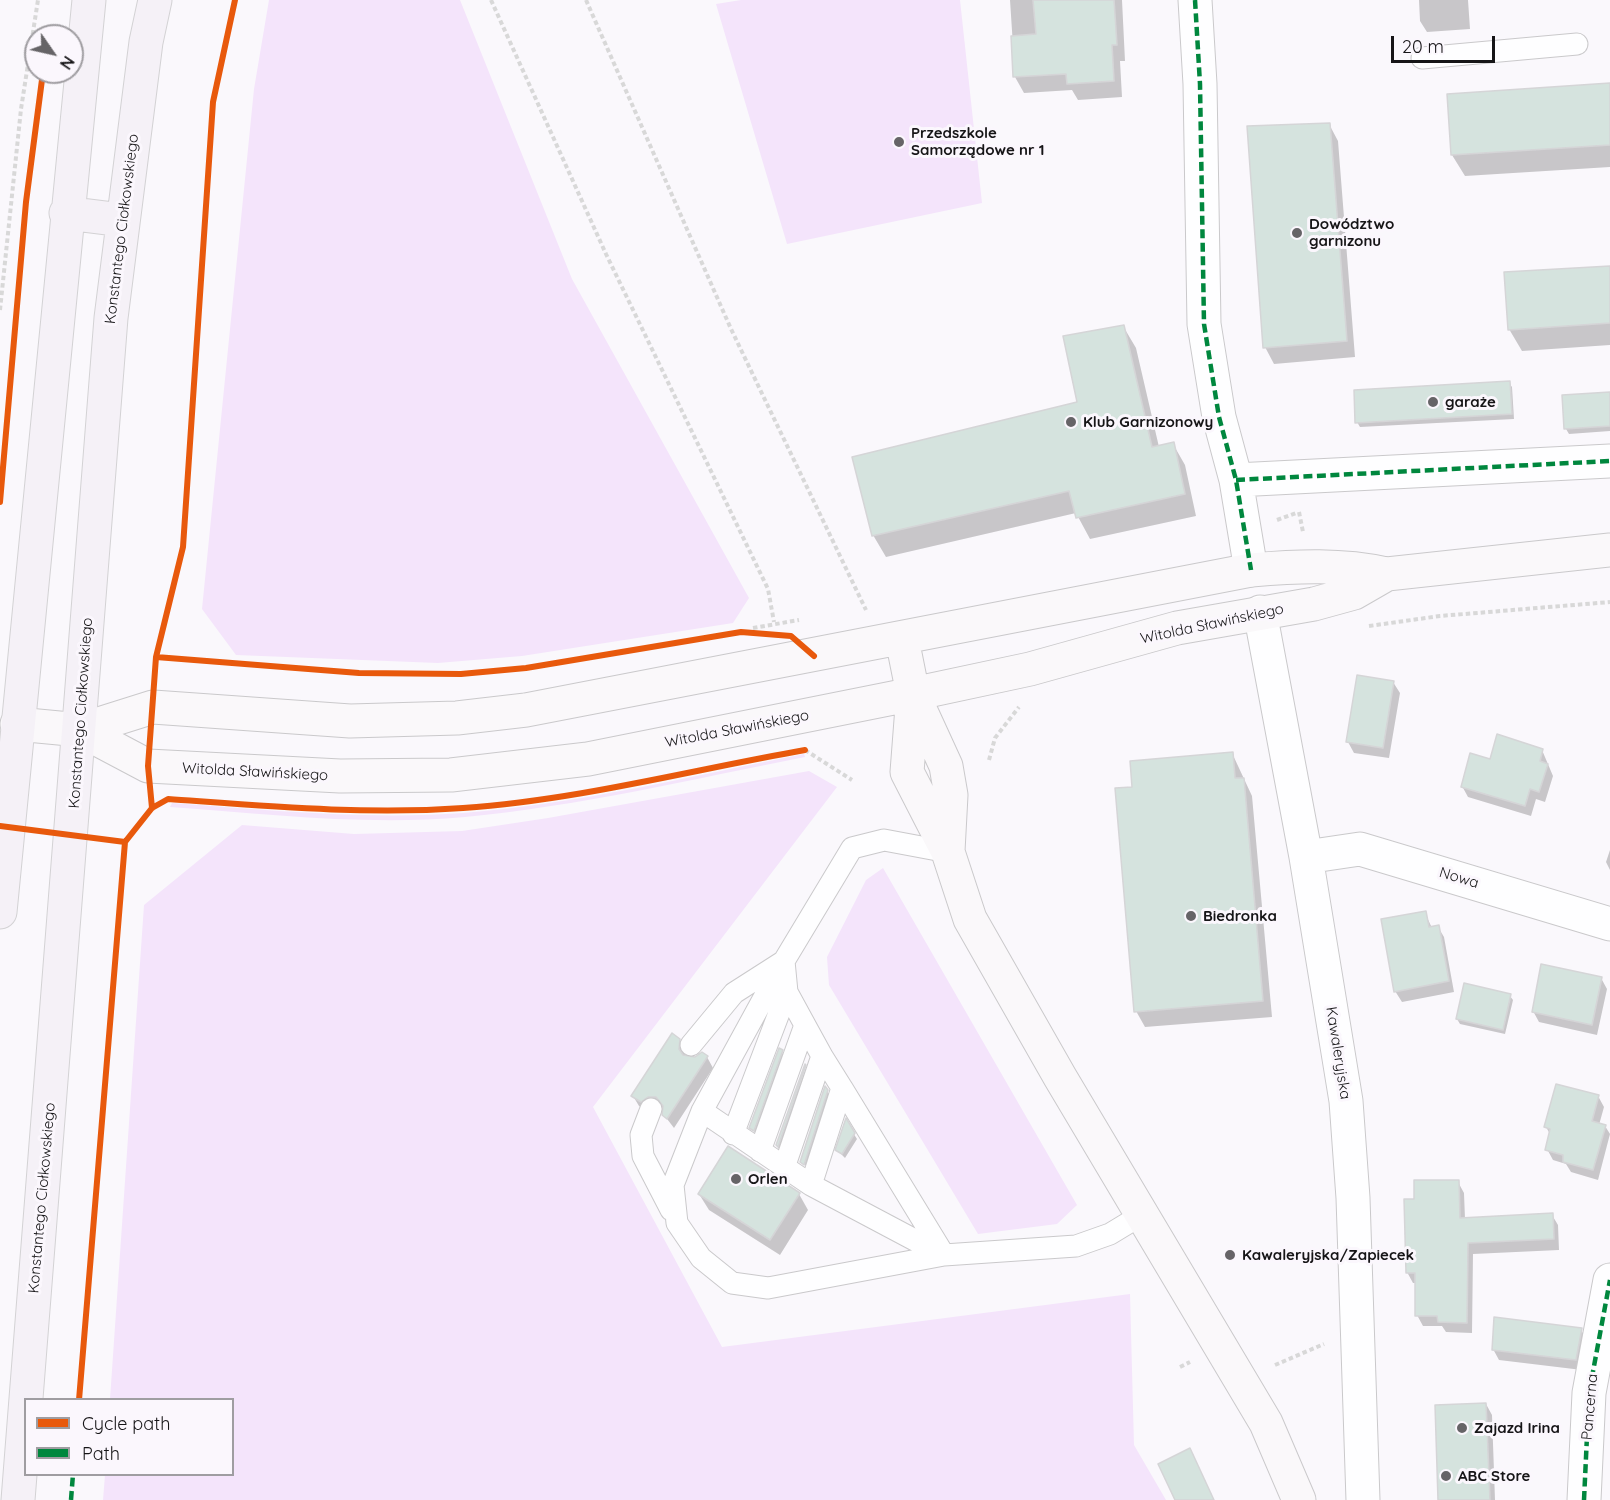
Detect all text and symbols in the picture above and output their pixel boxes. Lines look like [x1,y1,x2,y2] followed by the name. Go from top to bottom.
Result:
[24,24,84,84] north arrow
[1394,24,1498,62] scale bar
[1402,35,1444,58] text: 20 m
[56,52,79,73] text: N
[911,124,1045,159] place label: Przedszkole Samorządowe nr 1
[101,133,143,325] street label: Konstantego Ciołkowskiego
[892,135,906,149] marker: Przedszkole Samorządowe nr 1
[1309,215,1394,250] place label: Dowództwo garnizonu
[1290,226,1304,240] marker: Dowództwo garnizonu
[1445,393,1496,411] place label: garaże
[1426,395,1440,409] marker: garaże
[1083,413,1213,431] place label: Klub Garnizonowy
[1064,415,1078,429] marker: Klub Garnizonowy
[1139,600,1285,648] street label: Witolda Sławińskiego
[65,617,97,809] street label: Konstantego Ciołkowskiego
[664,706,810,752] street label: Witolda Sławińskiego
[182,759,328,785] street label: Witolda Sławińskiego
[1437,863,1481,893] street label: Nowa
[1203,907,1277,925] place label: Biedronka
[1184,909,1198,923] marker: Biedronka
[1322,1005,1354,1101] street label: Kawaleryjska
[25,1102,59,1294] street label: Konstantego Ciołkowskiego
[748,1170,788,1188] place label: Orlen
[729,1172,743,1186] marker: Orlen
[1242,1246,1414,1264] place label: Kawaleryjska/Zapiecek
[1223,1248,1237,1262] marker: Kawaleryjska/Zapiecek
[1578,1373,1602,1441] street label: Pancerna
[24,1398,234,1476] legend
[82,1412,170,1435] text: Cycle path
[1474,1419,1560,1437] place label: Zajazd Irina
[1455,1421,1469,1435] marker: Zajazd Irina
[82,1442,120,1465] text: Path
[1458,1467,1530,1485] place label: ABC Store
[1439,1469,1453,1483] marker: ABC Store

